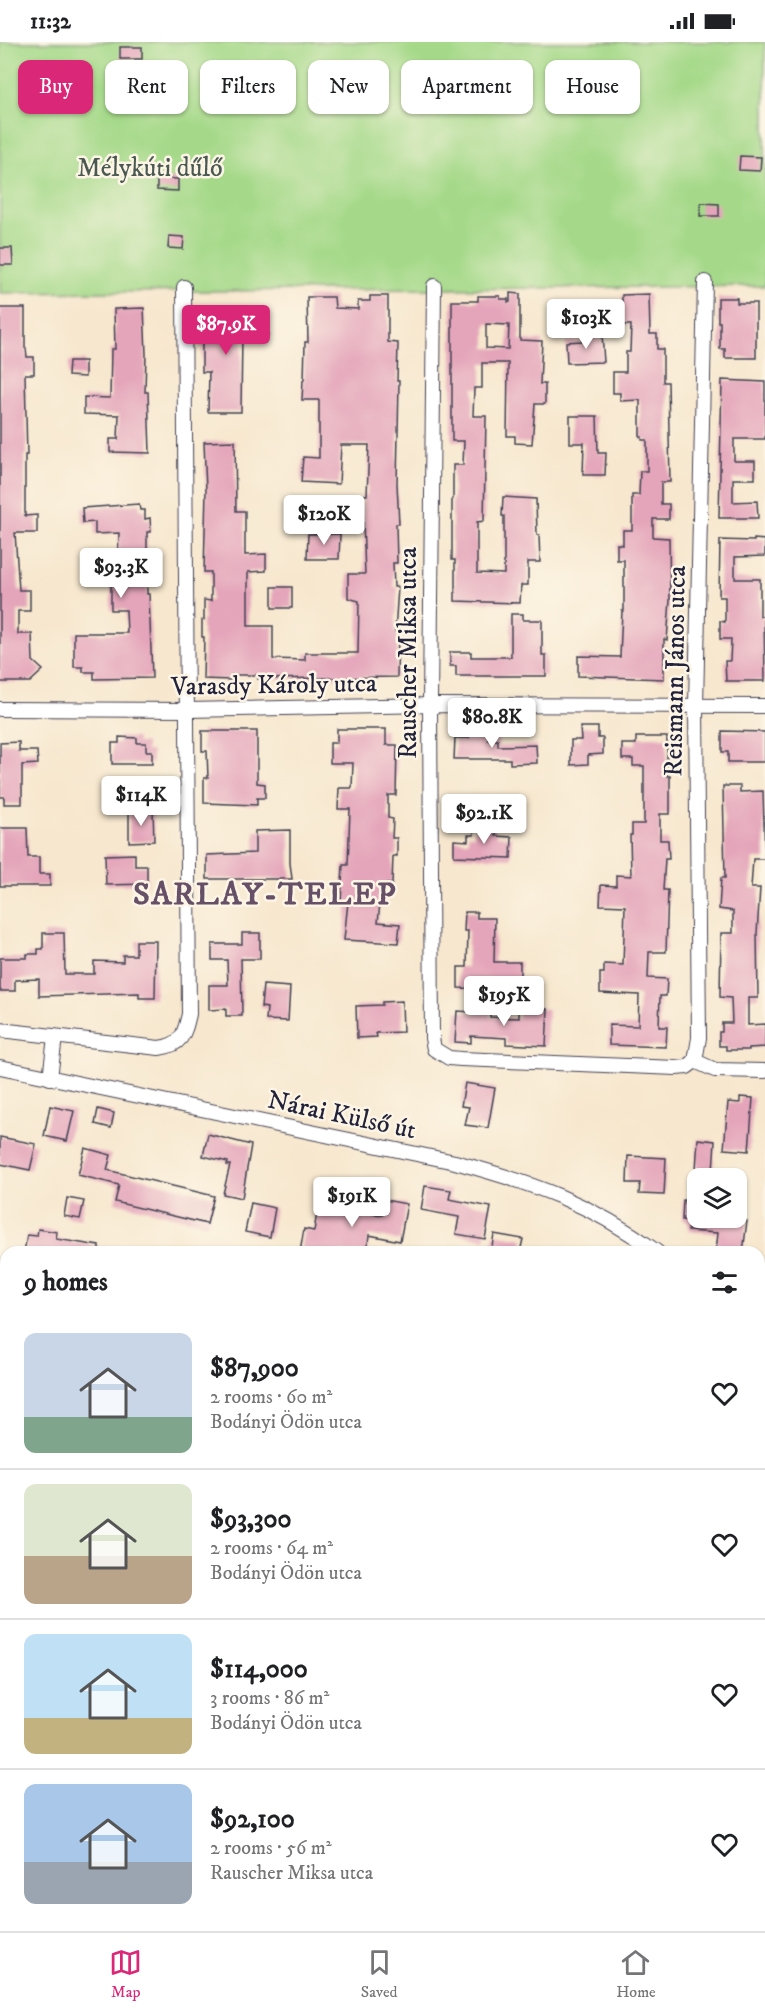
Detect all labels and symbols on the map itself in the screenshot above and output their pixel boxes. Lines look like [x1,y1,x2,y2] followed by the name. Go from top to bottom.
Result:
[77,152,223,185] park label: Mélykúti dűlő
[544,299,628,350] pin: $103K
[177,305,275,356] pin: $87.9K
[282,495,366,546] pin: $120K
[392,547,425,759] street label: Rauscher Miksa utca
[72,548,170,599] pin: $93.3K
[657,565,694,777] street label: Reismann János utca
[170,667,377,704] street label: Varasdy Károly utca
[443,698,541,749] pin: $80.8K
[99,776,183,827] pin: $114K
[435,794,533,845] pin: $92.1K
[133,875,397,915] district label: SARLAY-TELEP
[462,976,546,1027] pin: $195K
[264,1084,419,1147] street label: Nárai Külső út
[310,1177,394,1228] pin: $191K

